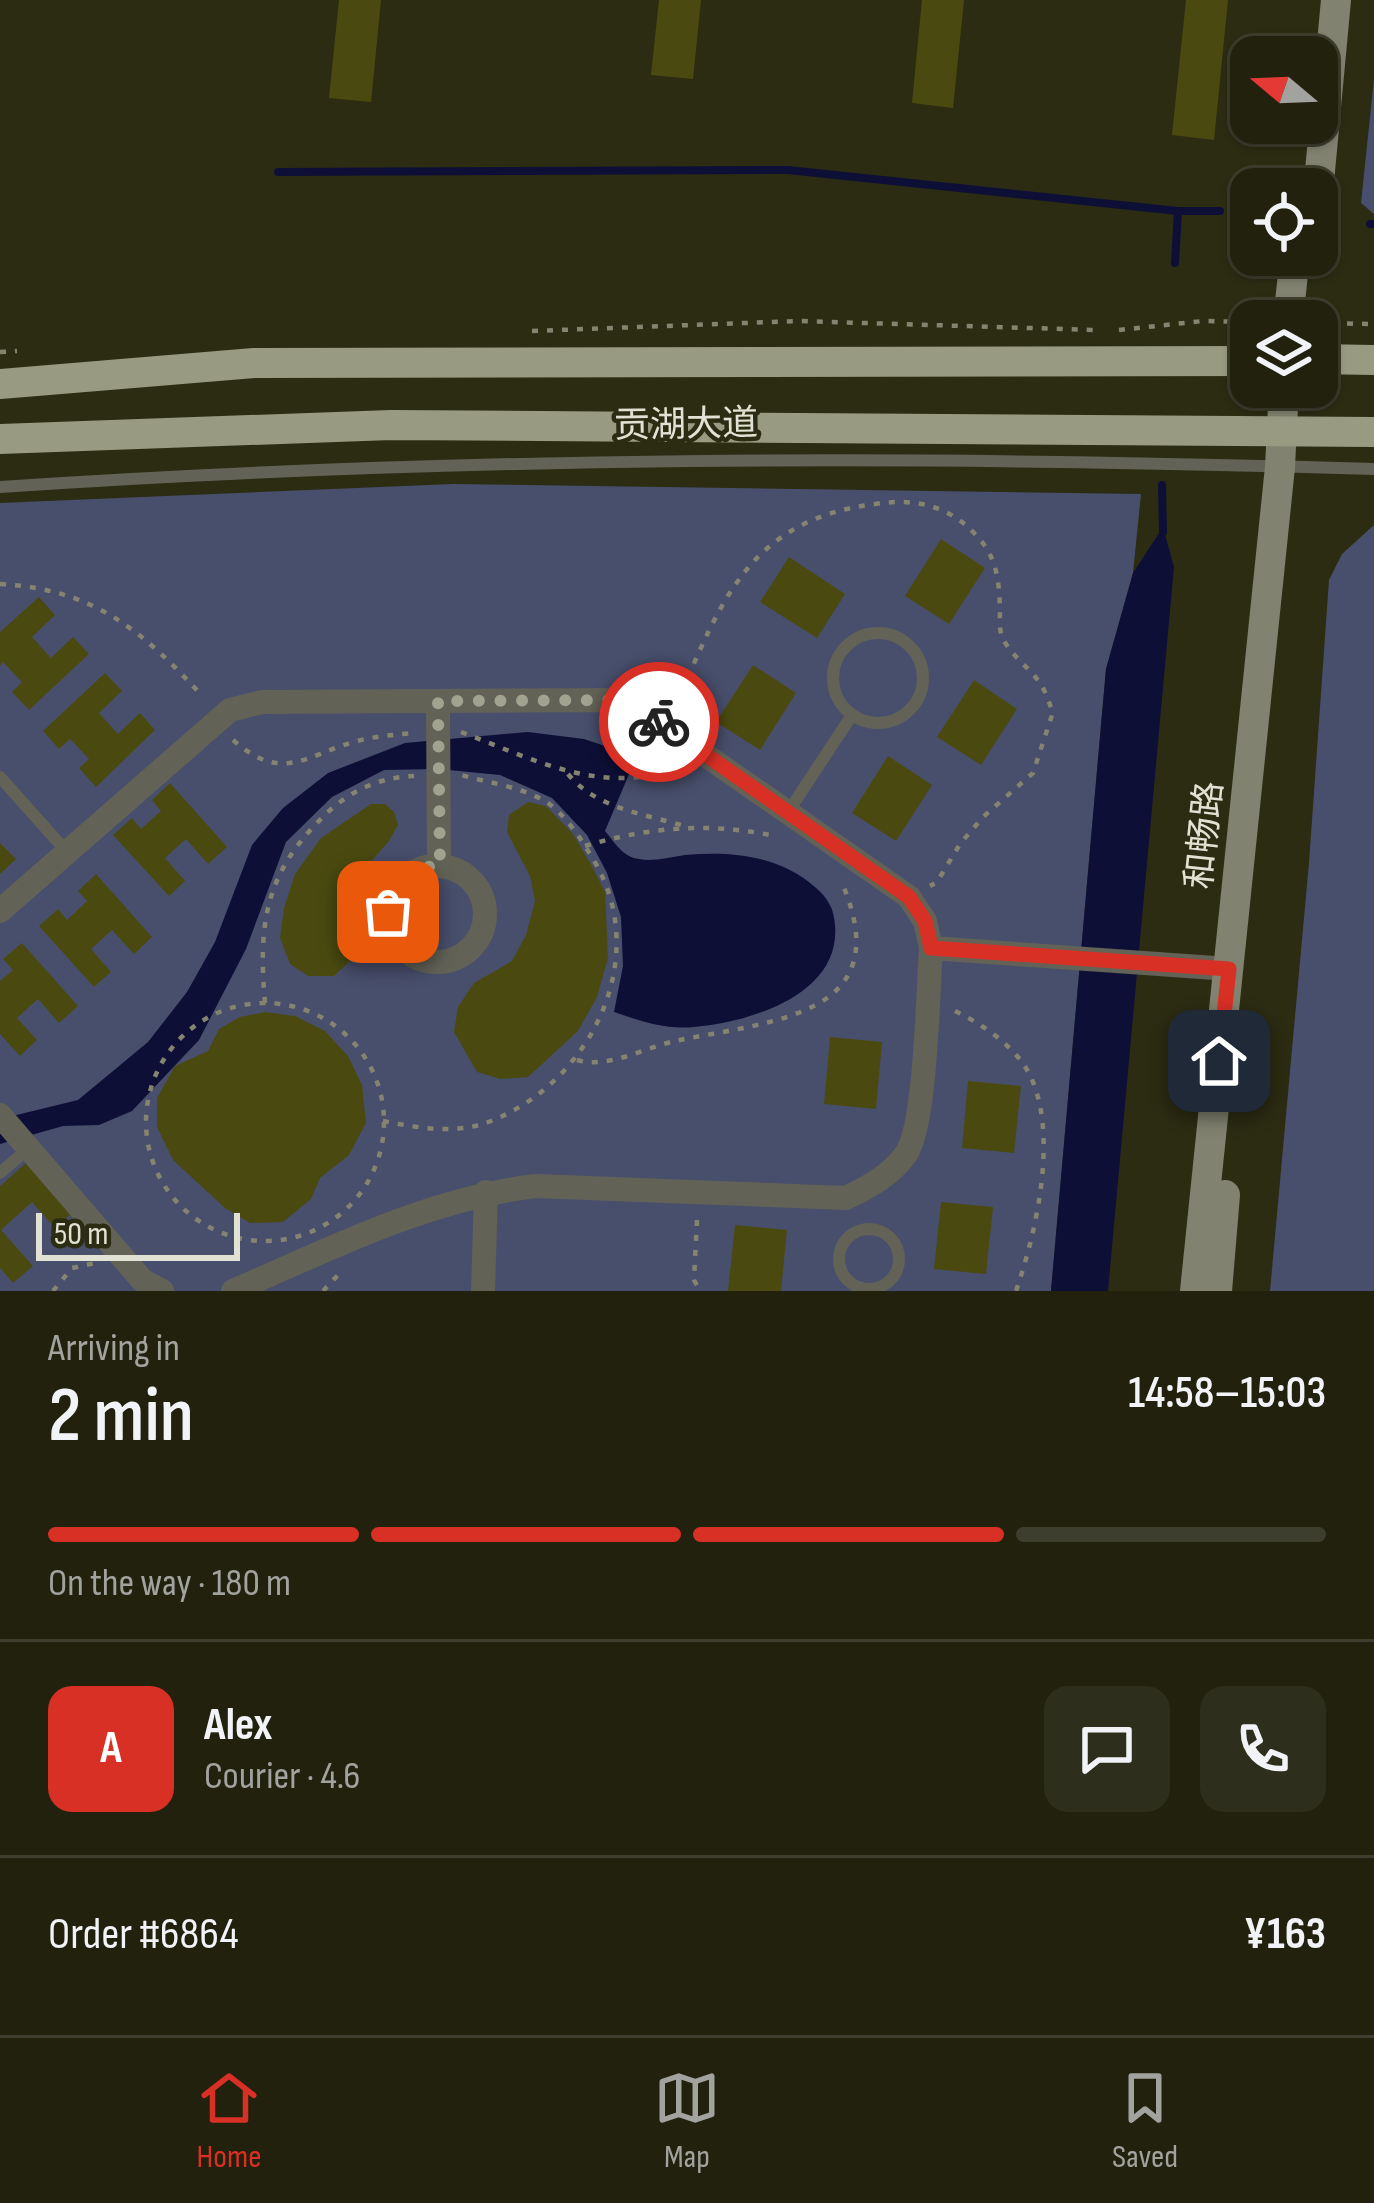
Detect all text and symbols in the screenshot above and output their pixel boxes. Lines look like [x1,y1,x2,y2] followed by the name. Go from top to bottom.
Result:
[1230,36,1338,144] north arrow
[1230,36,1338,408] map controls
[1230,168,1338,276] button: locate
[1230,300,1338,408] button: layers
[614,403,758,448] street label: 贡湖大道
[599,662,719,782] courier
[626,689,692,755] icon: bike
[1178,779,1233,891] street label: 和畅路
[337,861,439,963] pin
[355,879,421,945] icon: bag
[1168,1010,1270,1112] pin
[1186,1028,1252,1094] icon: home
[36,1207,240,1260] scale bar
[54,1214,108,1254] text: 50 m
[48,1325,180,1372] text: Arriving in
[1128,1366,1326,1421] text: 14:58–15:03
[48,1370,194,1463] text: 2 min
[48,1560,291,1607] text: On the way · 180 m
[1044,1686,1170,1812] button: chat
[1200,1686,1326,1812] button: phone
[204,1698,272,1753] text: Alex
[100,1721,122,1776] text: A
[204,1753,360,1800] text: Courier · 4.6
[48,1907,239,1962] text: Order #6864
[1244,1907,1326,1962] text: ¥163
[196,2065,262,2177] tab: Home
[654,2065,720,2177] tab: Map
[1112,2065,1178,2177] tab: Saved

